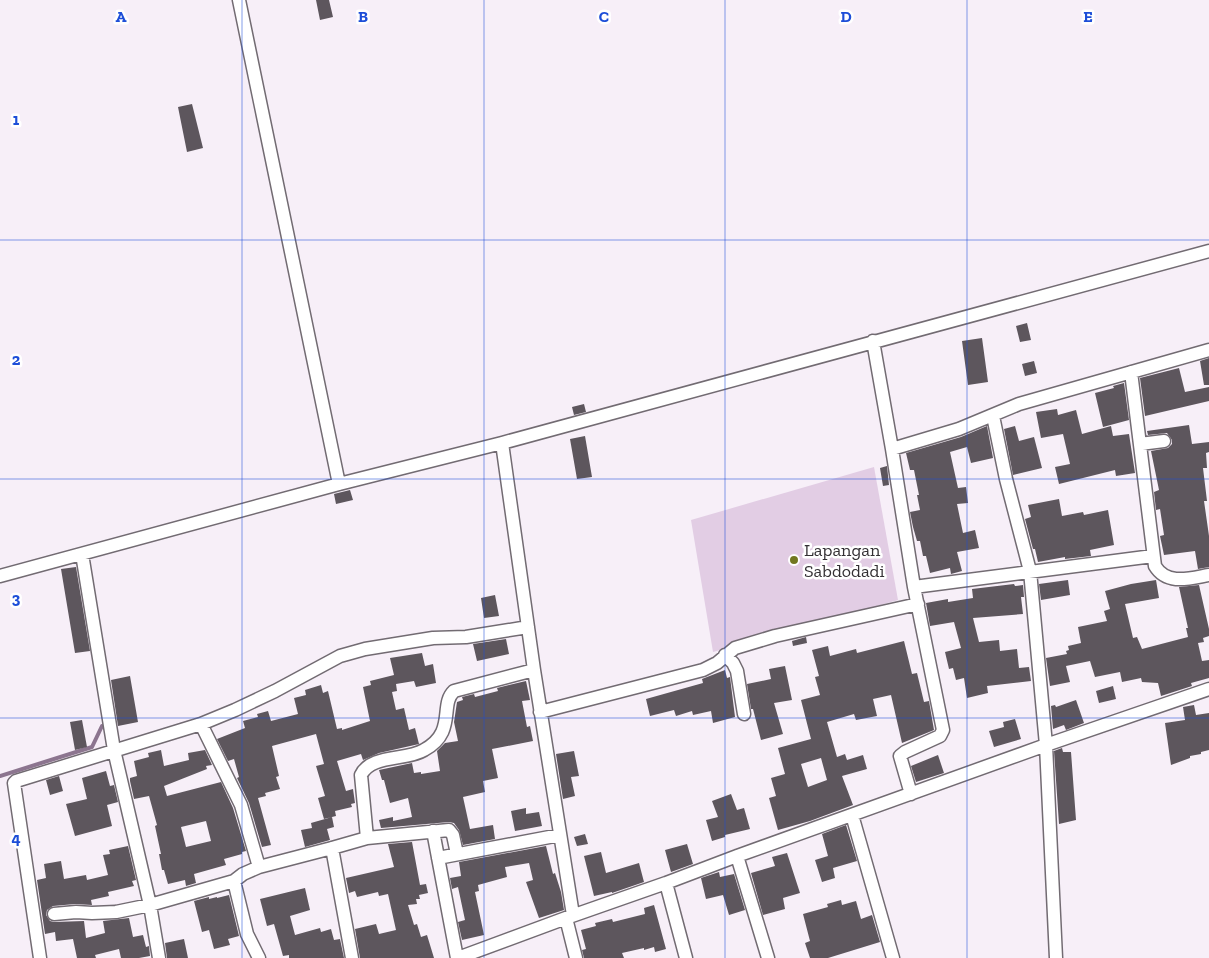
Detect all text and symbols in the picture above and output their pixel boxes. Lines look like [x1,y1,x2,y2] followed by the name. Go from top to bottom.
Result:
[116,7,127,26] text: A
[358,7,368,26] text: B
[599,7,609,26] text: C
[840,7,852,26] text: D
[1083,7,1093,26] text: E
[13,110,20,129] text: 1
[12,350,21,369] text: 2
[804,539,885,582] place label: Lapangan Sabdodadi
[788,554,800,566] marker: Lapangan Sabdodadi
[12,589,21,608] text: 3
[11,829,21,848] text: 4

